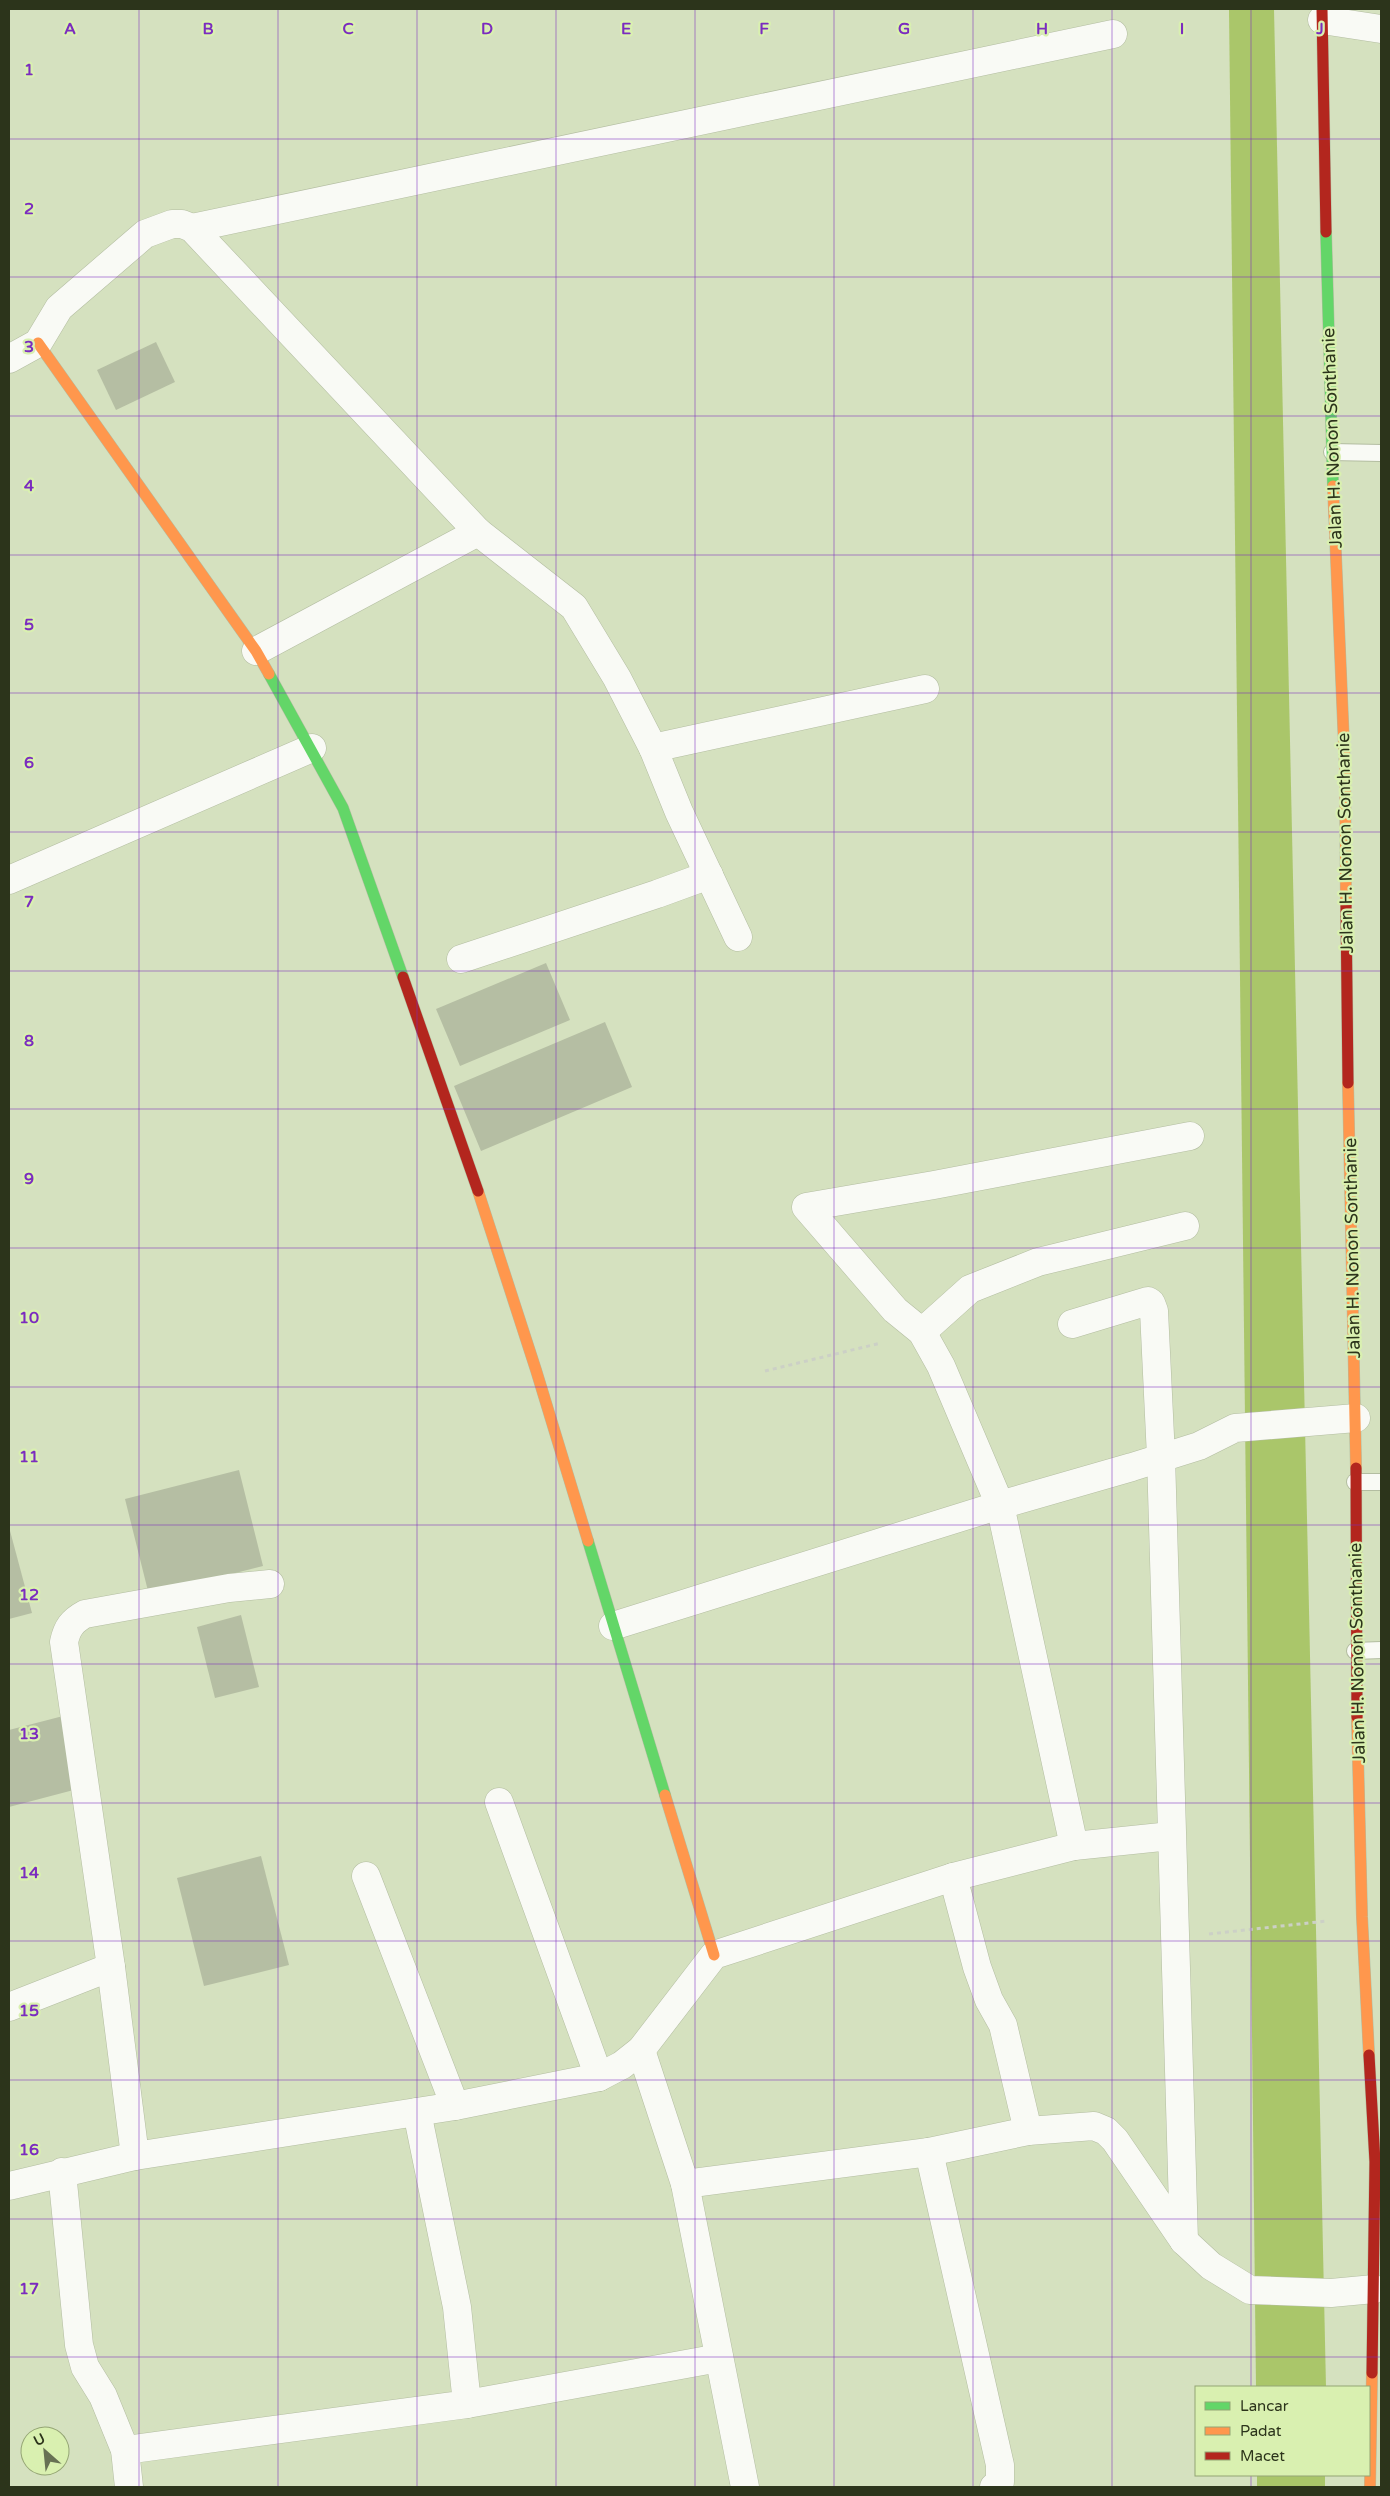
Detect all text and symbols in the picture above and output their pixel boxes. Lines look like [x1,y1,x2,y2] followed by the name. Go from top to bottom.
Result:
[64,19,76,39] text: A
[202,19,214,39] text: B
[342,19,354,39] text: C
[481,19,493,39] text: D
[621,19,631,39] text: E
[759,19,769,39] text: F
[898,19,910,39] text: G
[1036,19,1048,39] text: H
[1180,19,1184,39] text: I
[1315,19,1324,39] text: J
[24,60,34,80] text: 1
[24,199,34,219] text: 2
[1317,327,1347,549] street label: Jalan H. Nonon Sonthanie
[24,337,34,357] text: 3
[24,476,34,496] text: 4
[24,615,34,635] text: 5
[1332,732,1358,954] street label: Jalan H. Nonon Sonthanie
[24,753,34,773] text: 6
[24,892,34,912] text: 7
[24,1031,34,1051] text: 8
[1339,1137,1365,1359] street label: Jalan H. Nonon Sonthanie
[24,1169,34,1189] text: 9
[19,1308,39,1328] text: 10
[19,1447,39,1467] text: 11
[1344,1542,1370,1764] street label: Jalan H. Nonon Sonthanie
[19,1585,39,1605] text: 12
[19,1724,39,1744] text: 13
[19,1863,39,1883] text: 14
[19,2001,39,2021] text: 15
[19,2140,39,2160] text: 16
[19,2279,39,2299] text: 17
[1195,2386,1370,2476] legend
[1240,2397,1289,2415] text: Lancar
[1240,2422,1282,2440] text: Padat
[20,2426,70,2476] north arrow
[31,2430,48,2450] text: U
[1240,2447,1285,2465] text: Macet

